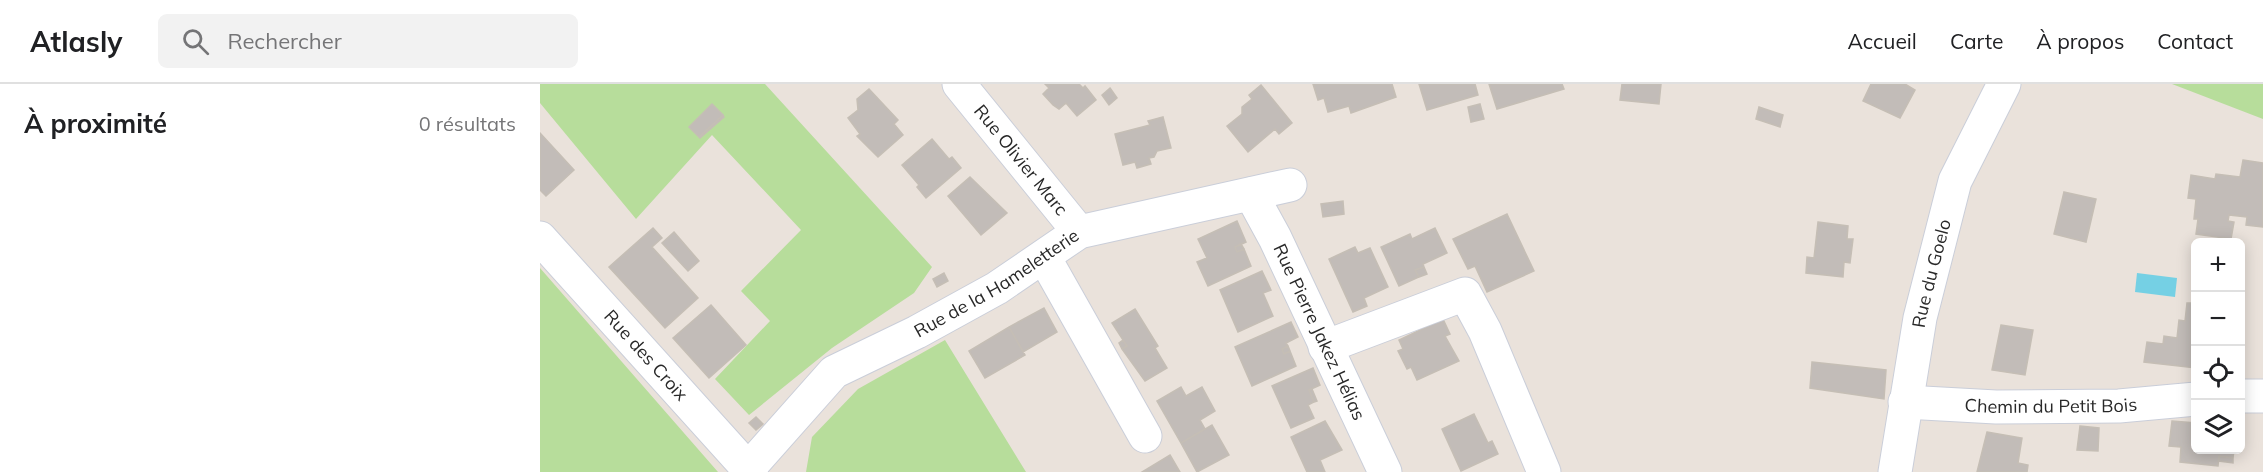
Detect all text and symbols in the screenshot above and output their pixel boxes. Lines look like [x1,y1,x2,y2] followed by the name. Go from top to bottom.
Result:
[158,14,578,68] search box
[30,24,122,59] text: Atlasly
[179,25,212,58] icon: search
[227,27,342,55] text: Rechercher
[1847,28,1917,54] text: Accueil
[1950,28,2003,54] text: Carte
[2036,28,2124,54] text: À propos
[2157,28,2233,54] text: Contact
[969,100,1073,220] street label: Rue Olivier Marc
[24,107,167,140] text: À proximité
[419,111,516,136] text: 0 résultats
[1907,217,1956,329] street label: Rue du Goelo
[910,224,1083,342] street label: Rue de la Hameletterie
[2191,238,2245,454] map controls
[2191,238,2245,292] button: +
[1268,240,1371,424] street label: Rue Pierre Jakez Hélias
[2191,292,2245,346] button: −
[599,305,693,406] street label: Rue des Croix
[2191,346,2245,400] button: locate
[1964,392,2138,418] street label: Chemin du Petit Bois
[2191,400,2245,454] button: layers

